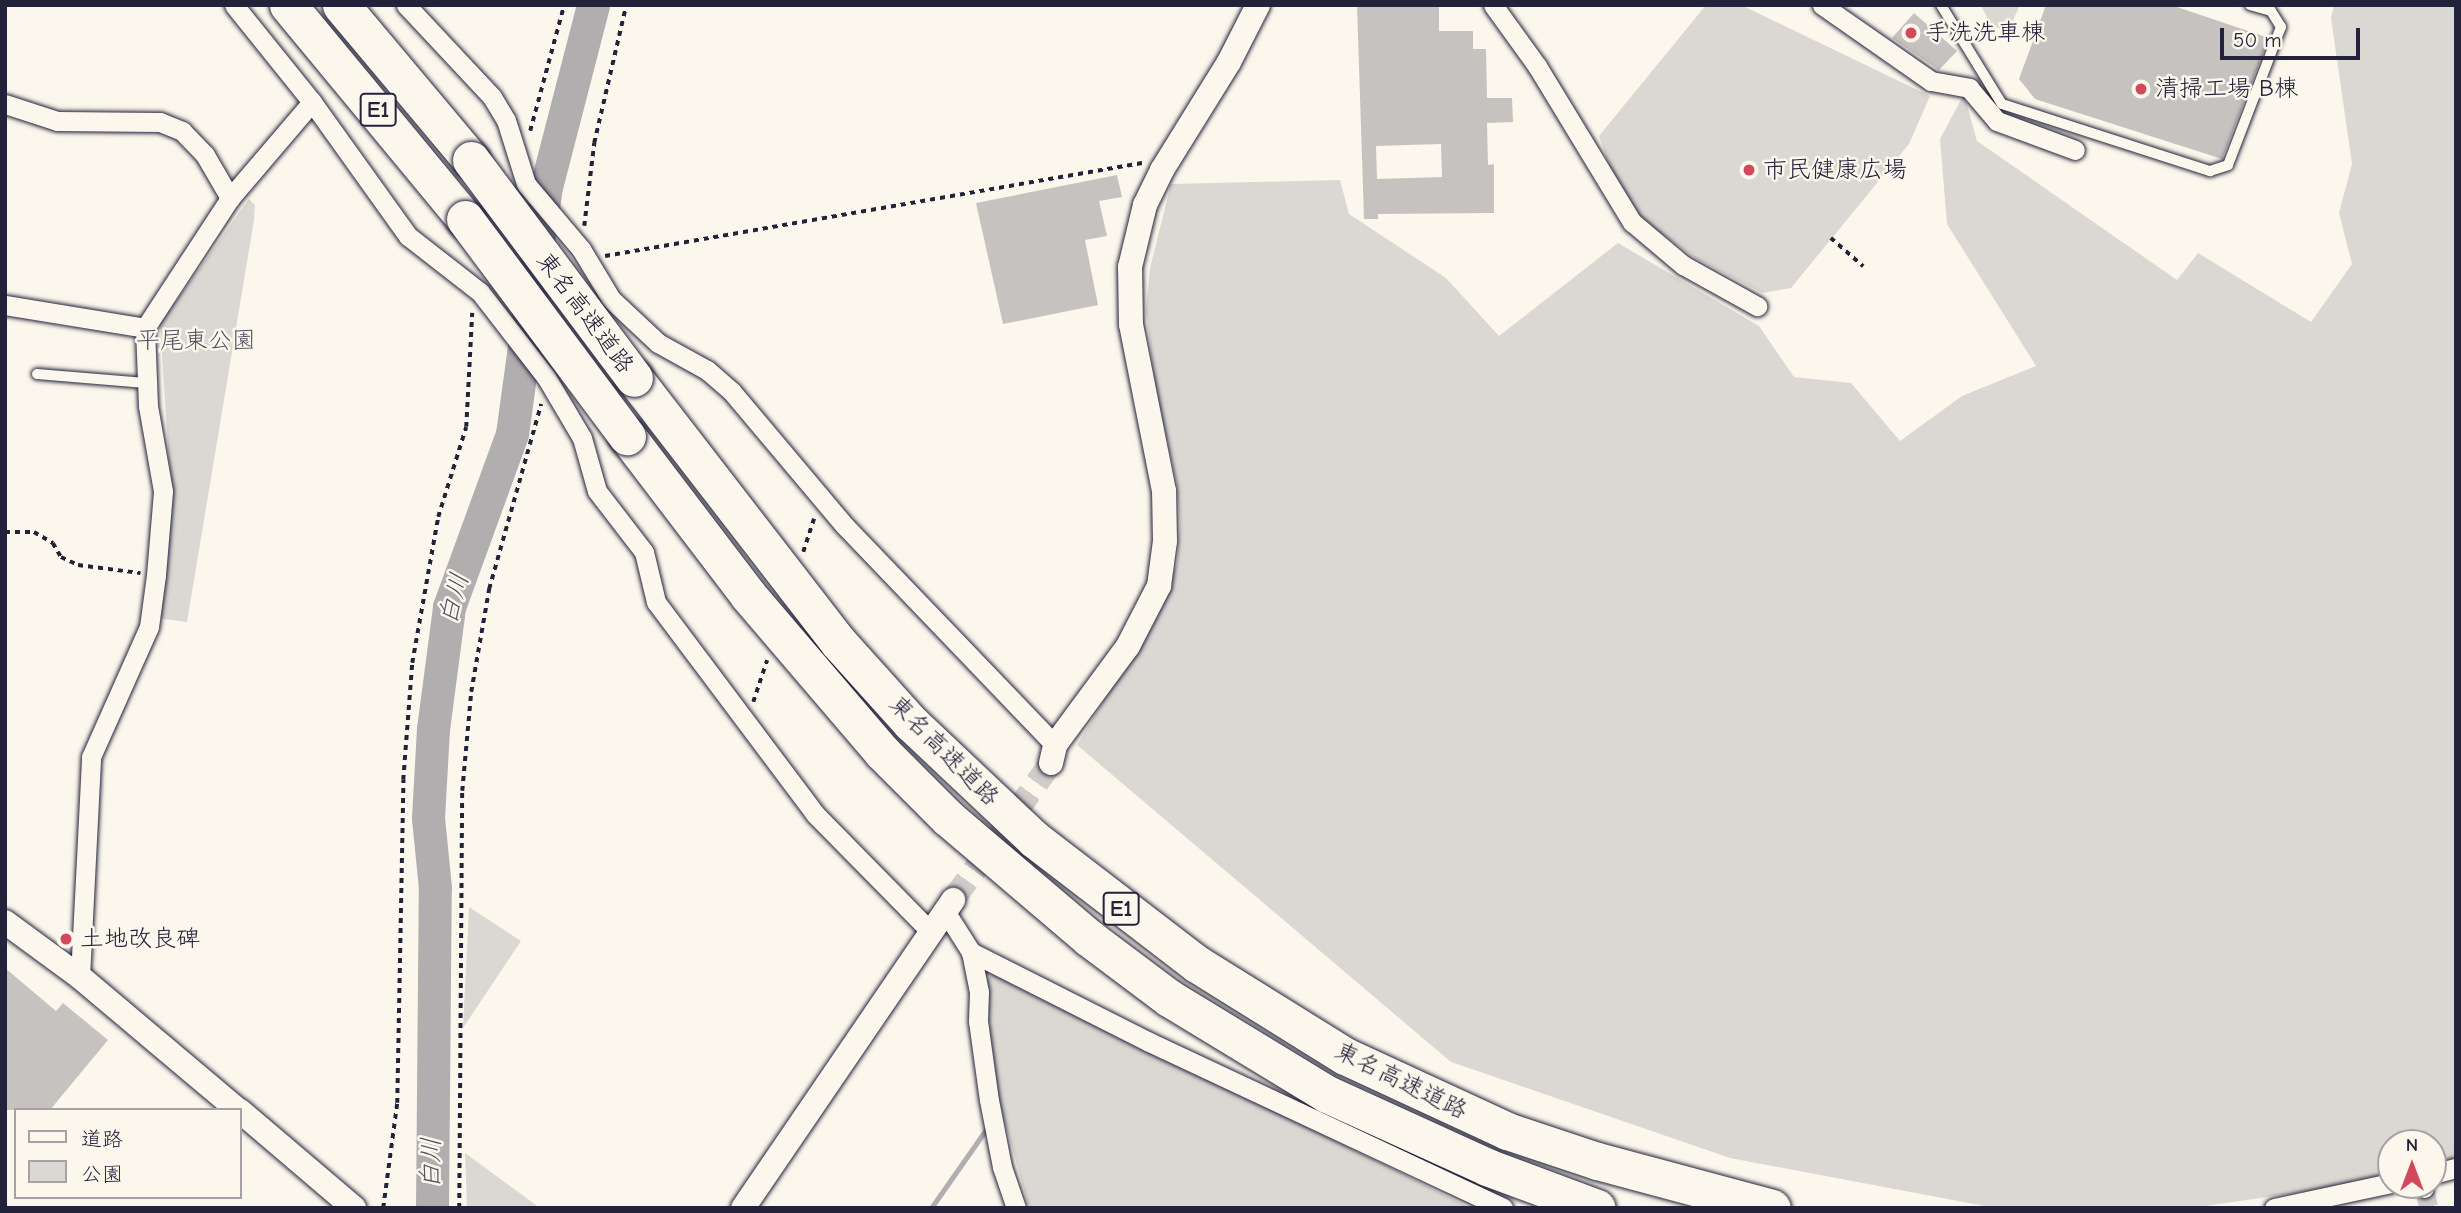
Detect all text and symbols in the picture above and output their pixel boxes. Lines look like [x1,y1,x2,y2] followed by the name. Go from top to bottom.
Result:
[2223,14,2363,58] scale bar
[1925,19,2045,47] place label: 手洗洗車棟
[1903,25,1919,41] marker: 手洗洗車棟
[2233,28,2282,52] text: 50 m
[2155,75,2298,103] place label: 清掃工場 B棟
[2133,81,2149,97] marker: 清掃工場 B棟
[359,90,397,130] road number: E1
[1763,156,1907,184] place label: 市民健康広場
[1741,162,1757,178] marker: 市民健康広場
[530,247,640,379] street label: 東名高速道路
[136,327,256,355] park label: 平尾東公園
[433,570,477,628] water label: 白川
[883,690,1005,812] street label: 東名高速道路
[1102,890,1140,928] road number: E1
[80,925,200,953] place label: 土地改良碑
[58,931,74,947] marker: 土地改良碑
[1330,1036,1472,1126] street label: 東名高速道路
[14,1108,242,1199] legend
[81,1127,123,1151] text: 道路
[2377,1129,2447,1199] north arrow
[2406,1134,2418,1156] text: N
[416,1137,448,1189] water label: 白川
[81,1162,123,1186] text: 公園

